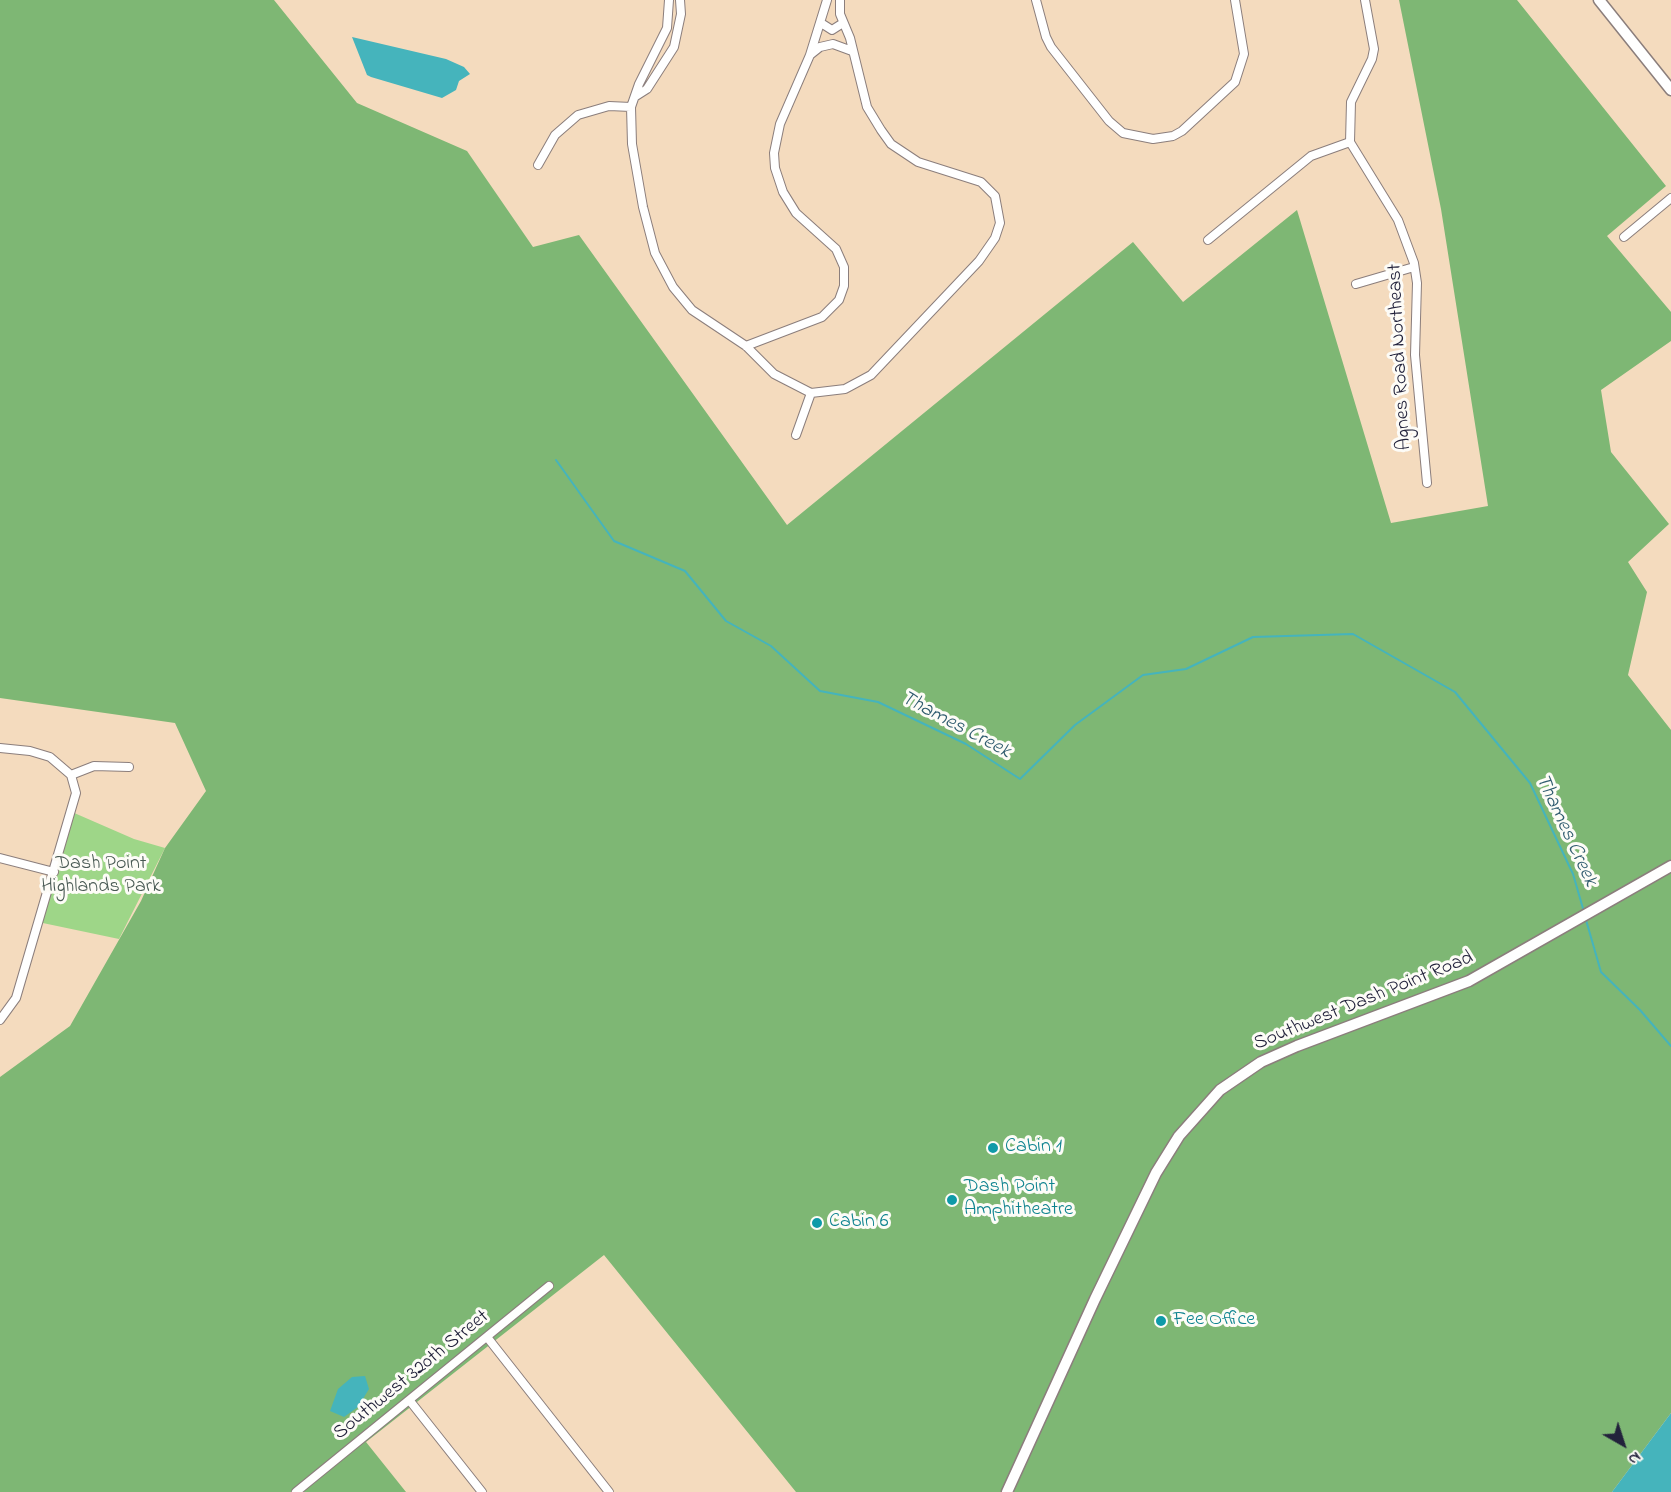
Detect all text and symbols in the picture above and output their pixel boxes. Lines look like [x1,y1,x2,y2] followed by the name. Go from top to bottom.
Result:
[1384,263,1418,451] street label: Agnes Road Northeast
[896,686,1014,766] water label: Thames Creek
[1528,771,1602,891] water label: Thames Creek
[41,853,161,900] park label: Dash Point Highlands Park
[1251,947,1477,1057] street label: Southwest Dash Point Road
[1005,1136,1062,1160] place label: Cabin 1
[986,1141,1000,1155] marker: Cabin 1
[964,1176,1073,1223] place label: Dash Point Amphitheatre
[945,1193,959,1207] marker: Dash Point Amphitheatre
[829,1211,889,1235] place label: Cabin 6
[810,1216,824,1230] marker: Cabin 6
[329,1306,495,1446] street label: Southwest 320th Street
[1173,1309,1255,1333] place label: Fee Office
[1154,1314,1168,1328] marker: Fee Office
[1593,1414,1653,1474] north arrow
[1623,1445,1646,1471] text: N

